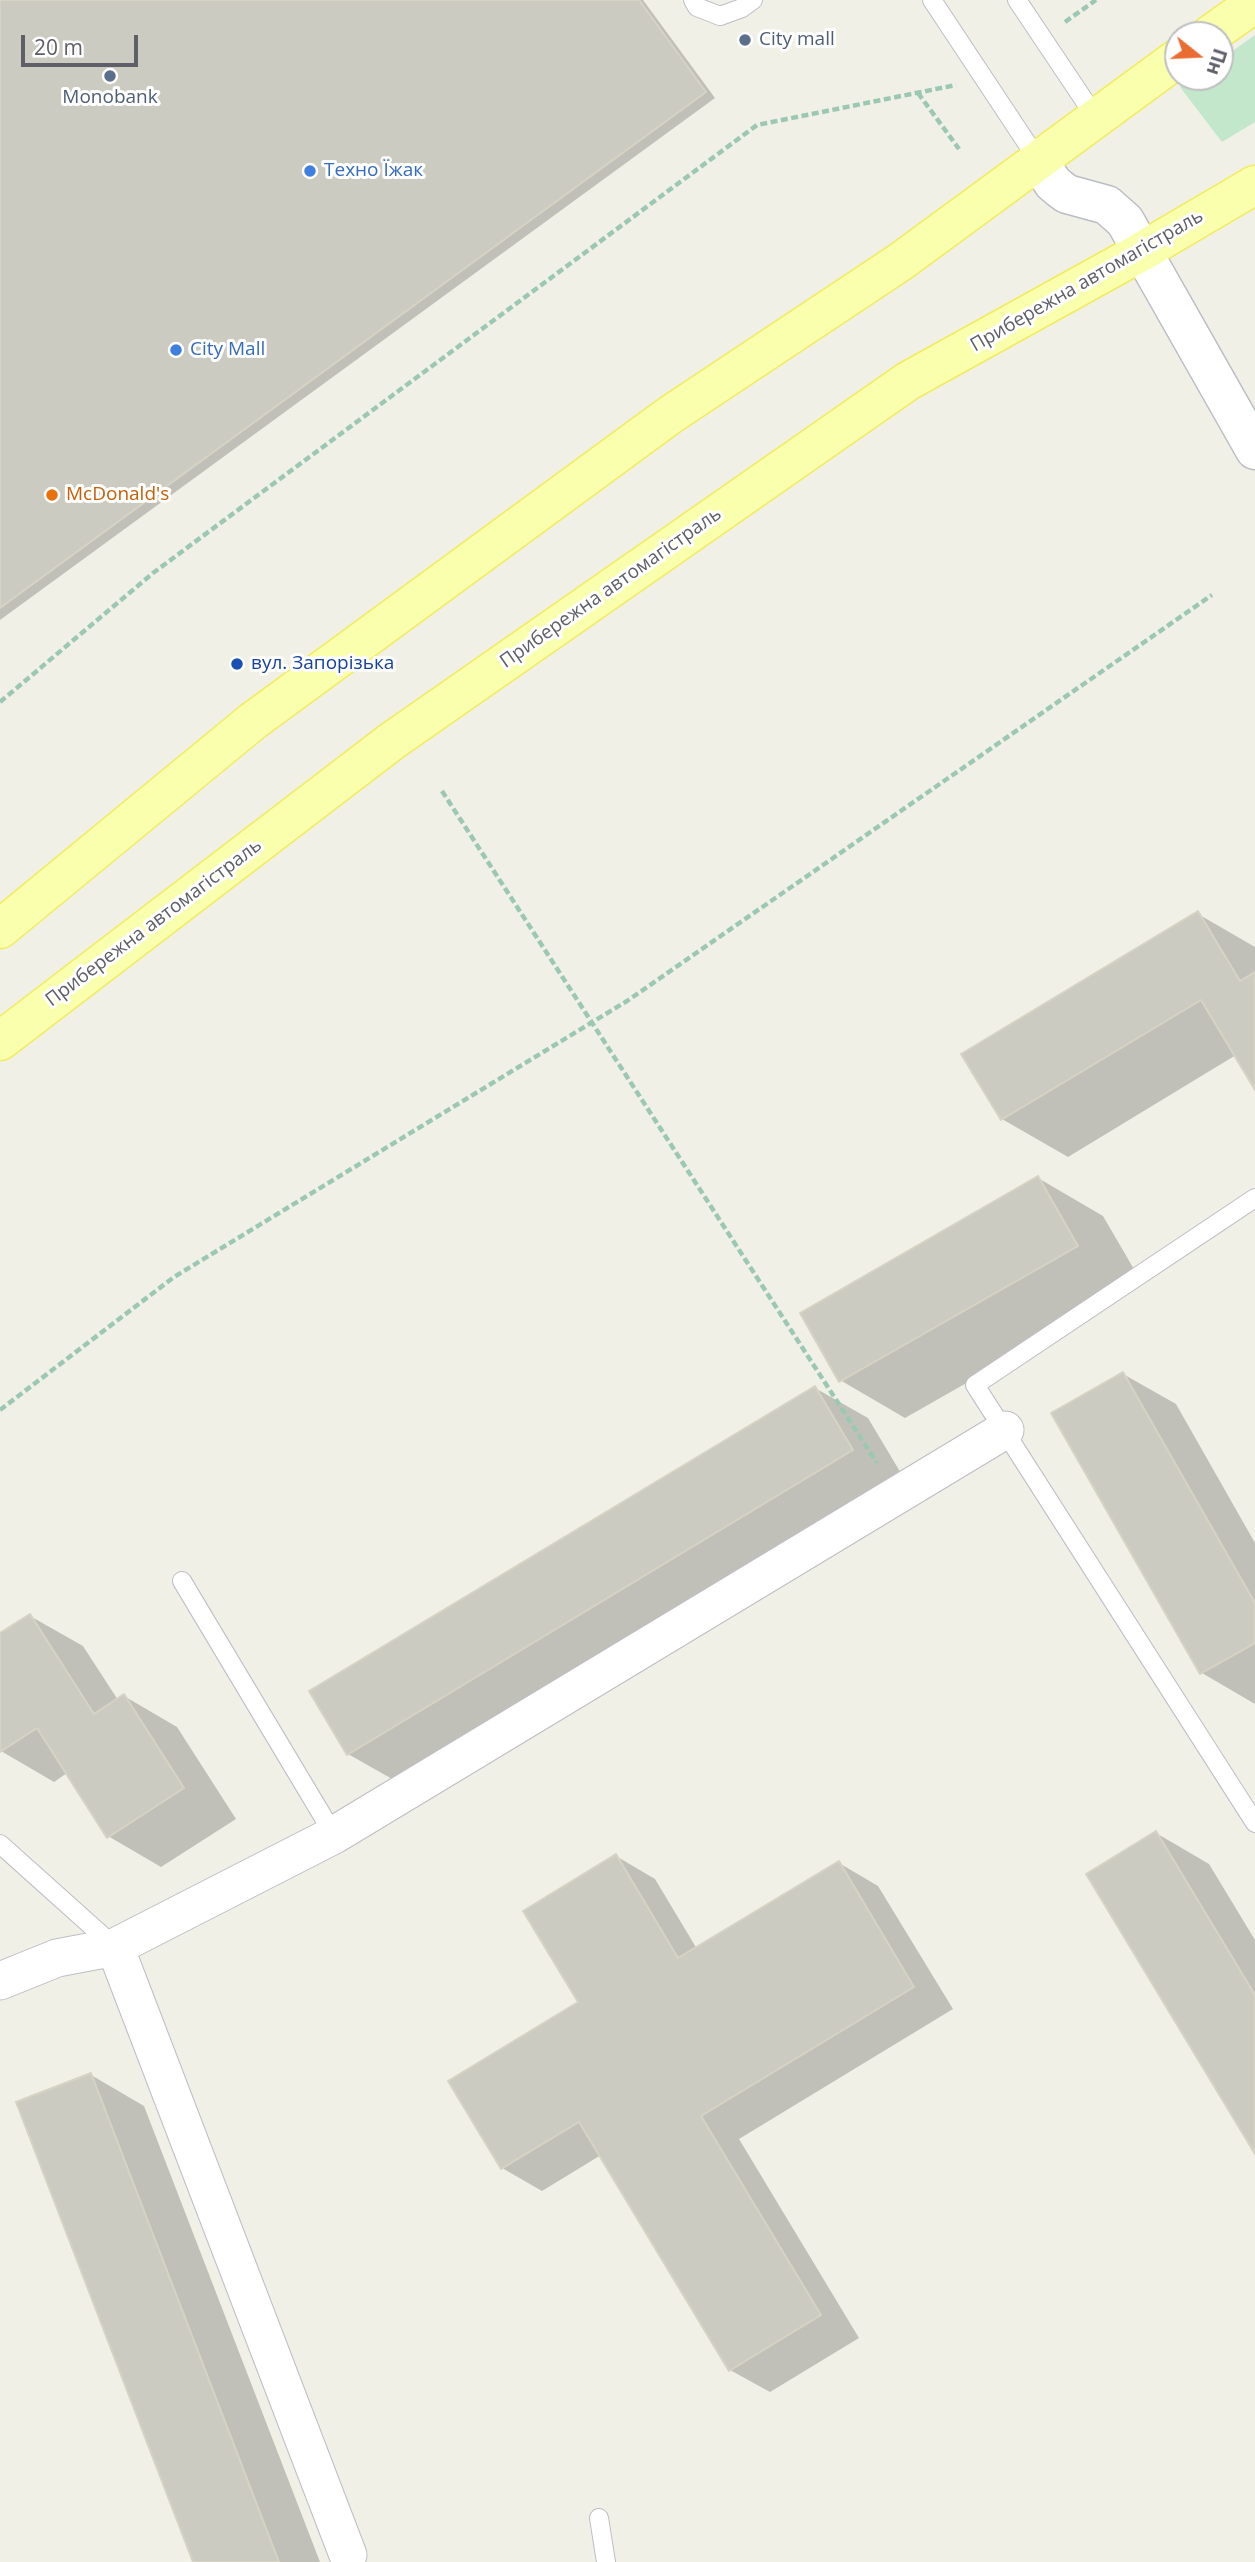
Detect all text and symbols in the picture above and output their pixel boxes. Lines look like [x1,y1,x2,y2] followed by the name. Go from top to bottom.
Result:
[24,21,142,65] scale bar
[1164,21,1234,91] north arrow
[759,29,835,51] place label: City mall
[737,32,753,48] marker: City mall
[34,33,83,61] text: 20 m
[1201,45,1234,79] text: Пн
[102,68,118,84] marker: Monobank
[62,87,158,109] place label: Monobank
[324,160,423,182] place label: Техно Їжак
[302,163,318,179] marker: Техно Їжак
[967,205,1207,357] street label: Прибережна автомагістраль
[190,339,265,361] place label: City Mall
[168,342,184,358] marker: City Mall
[66,484,169,506] place label: McDonald's
[44,487,60,503] marker: McDonald's
[496,503,726,673] street label: Прибережна автомагістраль
[251,653,394,675] place label: вул. Запорізька
[229,656,245,672] marker: вул. Запорізька
[41,834,267,1012] street label: Прибережна автомагістраль

